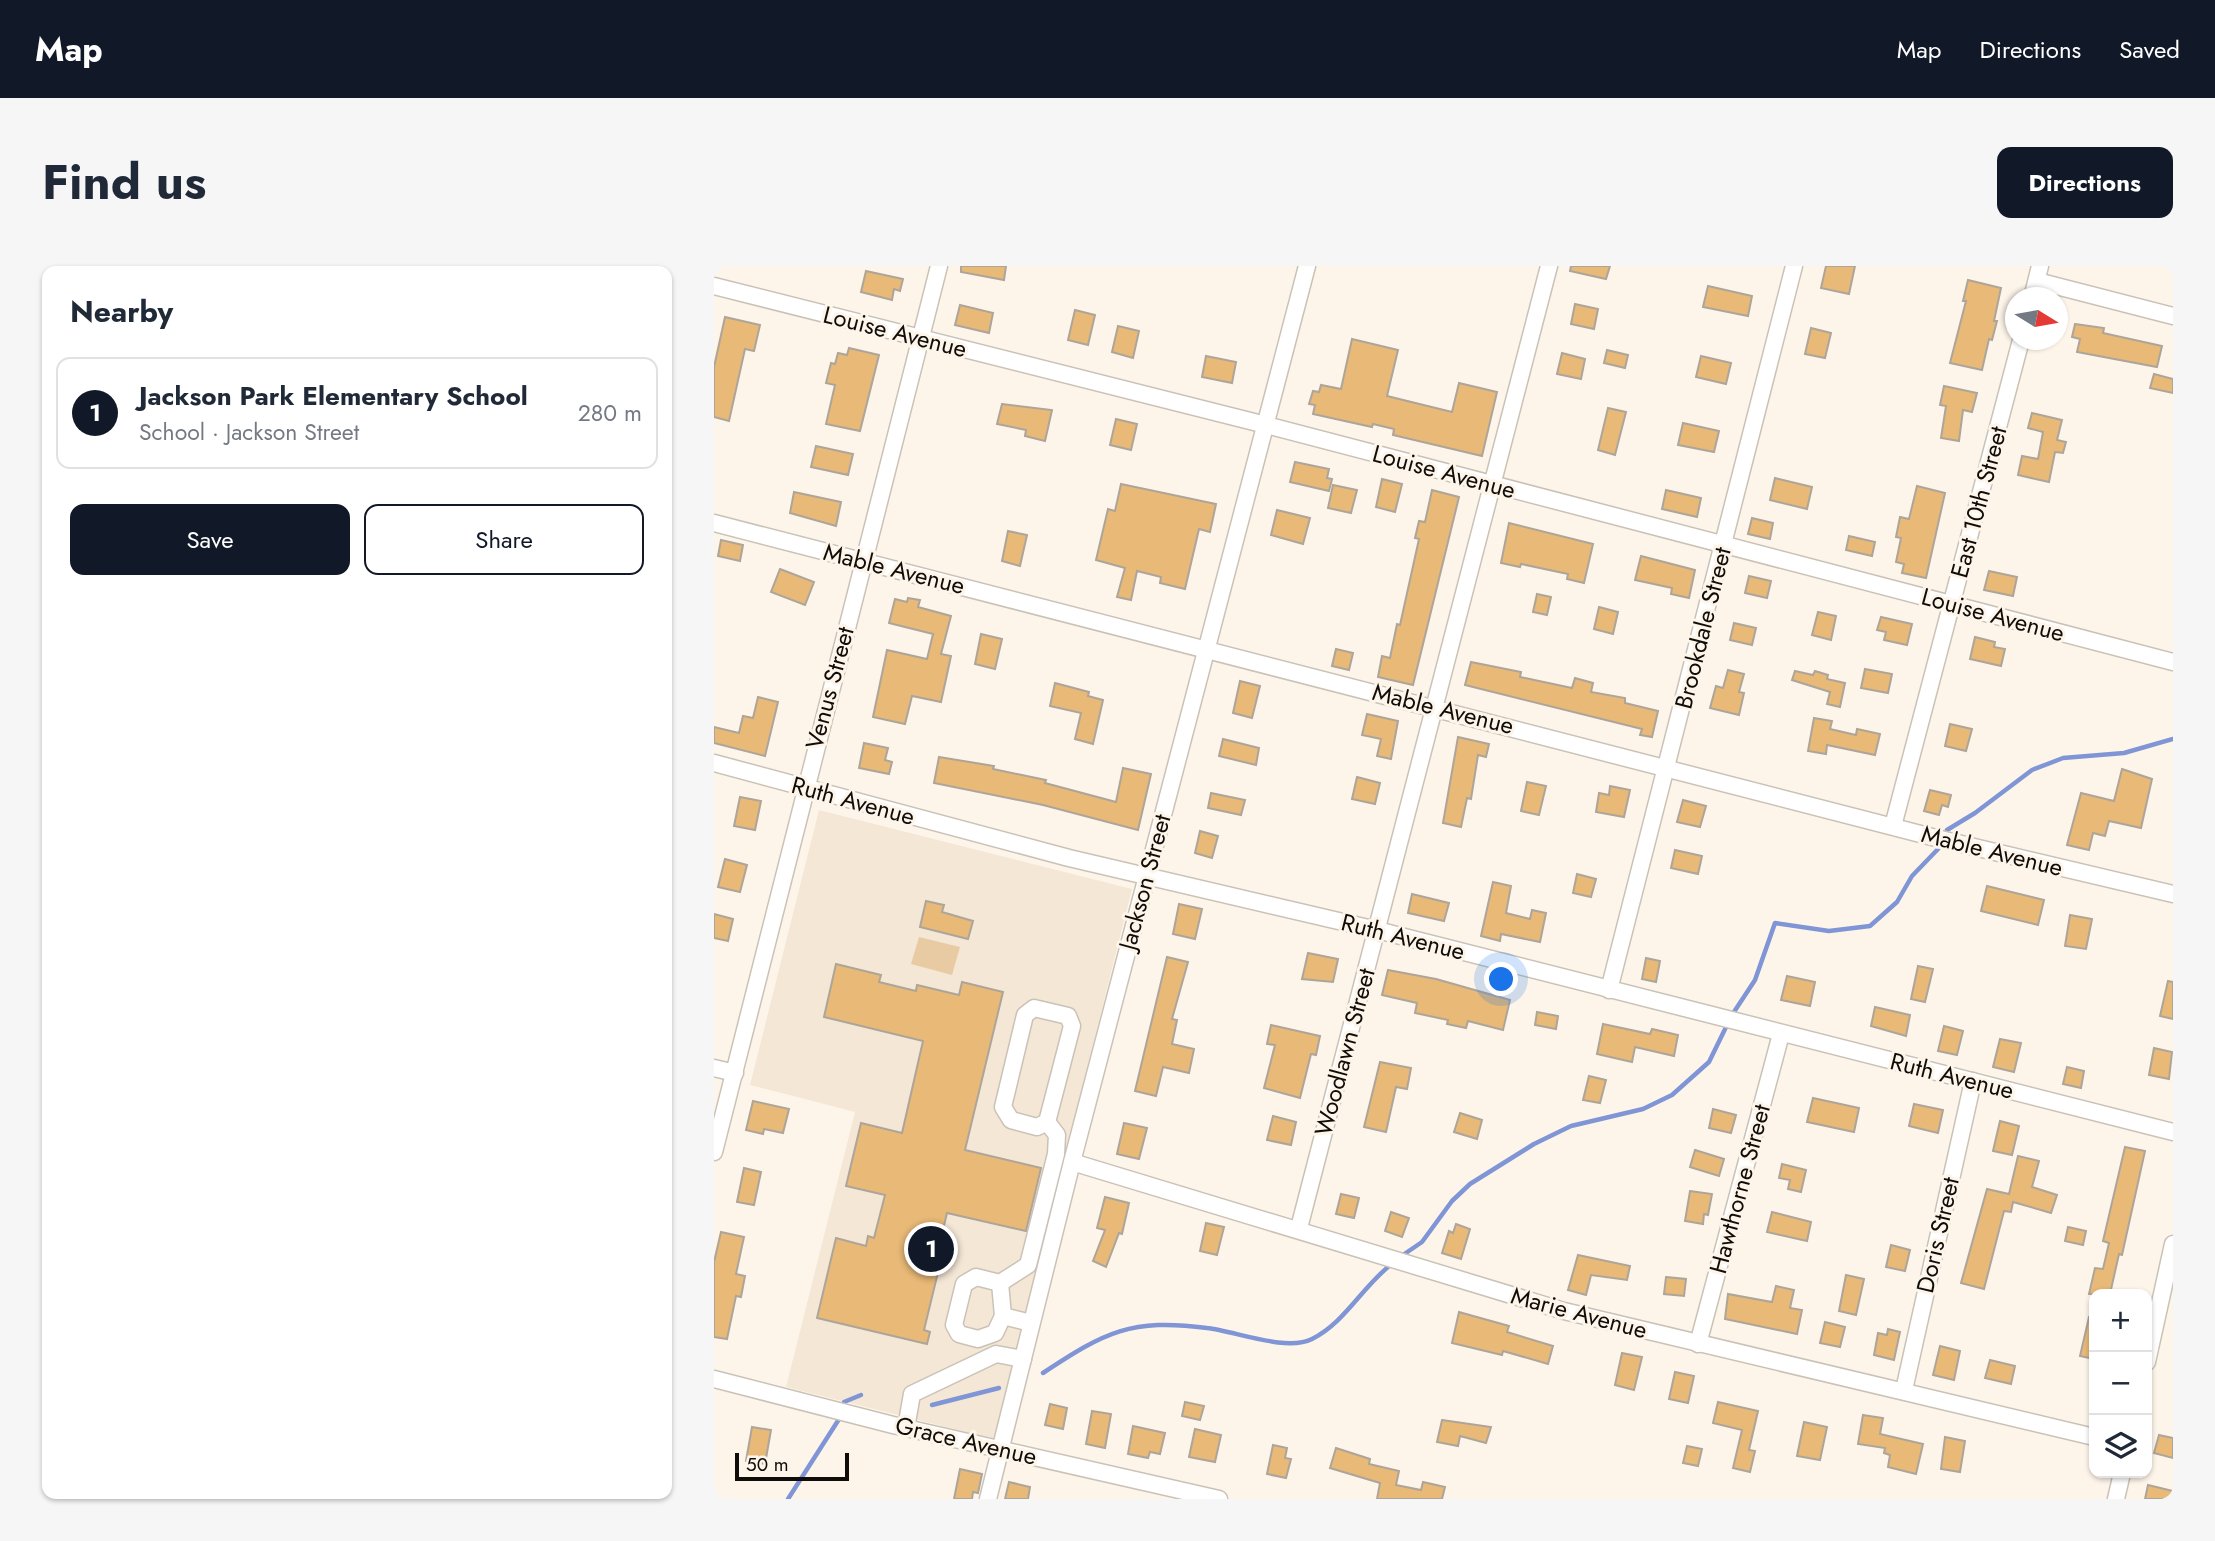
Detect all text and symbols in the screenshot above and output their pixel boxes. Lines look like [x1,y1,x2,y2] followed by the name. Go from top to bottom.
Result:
[35,26,103,73] text: Map
[1897,32,1942,67] text: Map
[1980,32,2081,67] text: Directions
[2119,32,2180,67] text: Saved
[42,147,206,217] text: Find us
[1997,147,2173,218] button: Directions
[2005,287,2068,350] north arrow
[70,290,173,333] text: Nearby
[820,297,971,366] street label: Louise Avenue
[139,377,528,415] text: Jackson Park Elementary School
[89,396,101,430] text: 1
[578,396,642,430] text: 280 m
[139,415,359,449] text: School · Jackson Street
[1942,422,2016,581] street label: East 10th Street
[1369,436,1520,507] street label: Louise Avenue
[70,504,350,575] button: Save
[364,504,644,575] button: Share
[820,534,968,603] street label: Mable Avenue
[1666,543,1740,712] street label: Brookdale Street
[1918,579,2069,650] street label: Louise Avenue
[796,622,863,753] street label: Venus Street
[1369,674,1517,743] street label: Mable Avenue
[788,767,919,834] street label: Ruth Avenue
[1109,810,1179,957] street label: Jackson Street
[1918,816,2066,885] street label: Mable Avenue
[1338,904,1469,969] street label: Ruth Avenue
[1484,962,1518,996] your location
[1305,964,1384,1139] street label: Woodlawn Street
[1887,1043,2018,1108] street label: Ruth Avenue
[1700,1100,1779,1277] street label: Hawthorne Street
[1907,1173,1968,1296] street label: Doris Street
[908,1223,954,1275] pin: 1
[1507,1278,1651,1348] street label: Marie Avenue
[2089,1289,2152,1478] map controls
[2089,1289,2152,1352] button: +
[2089,1352,2152,1415] button: −
[892,1407,1040,1474] street label: Grace Avenue
[2089,1415,2152,1478] button: layers
[735,1450,849,1482] scale bar
[746,1451,789,1478] text: 50 m

